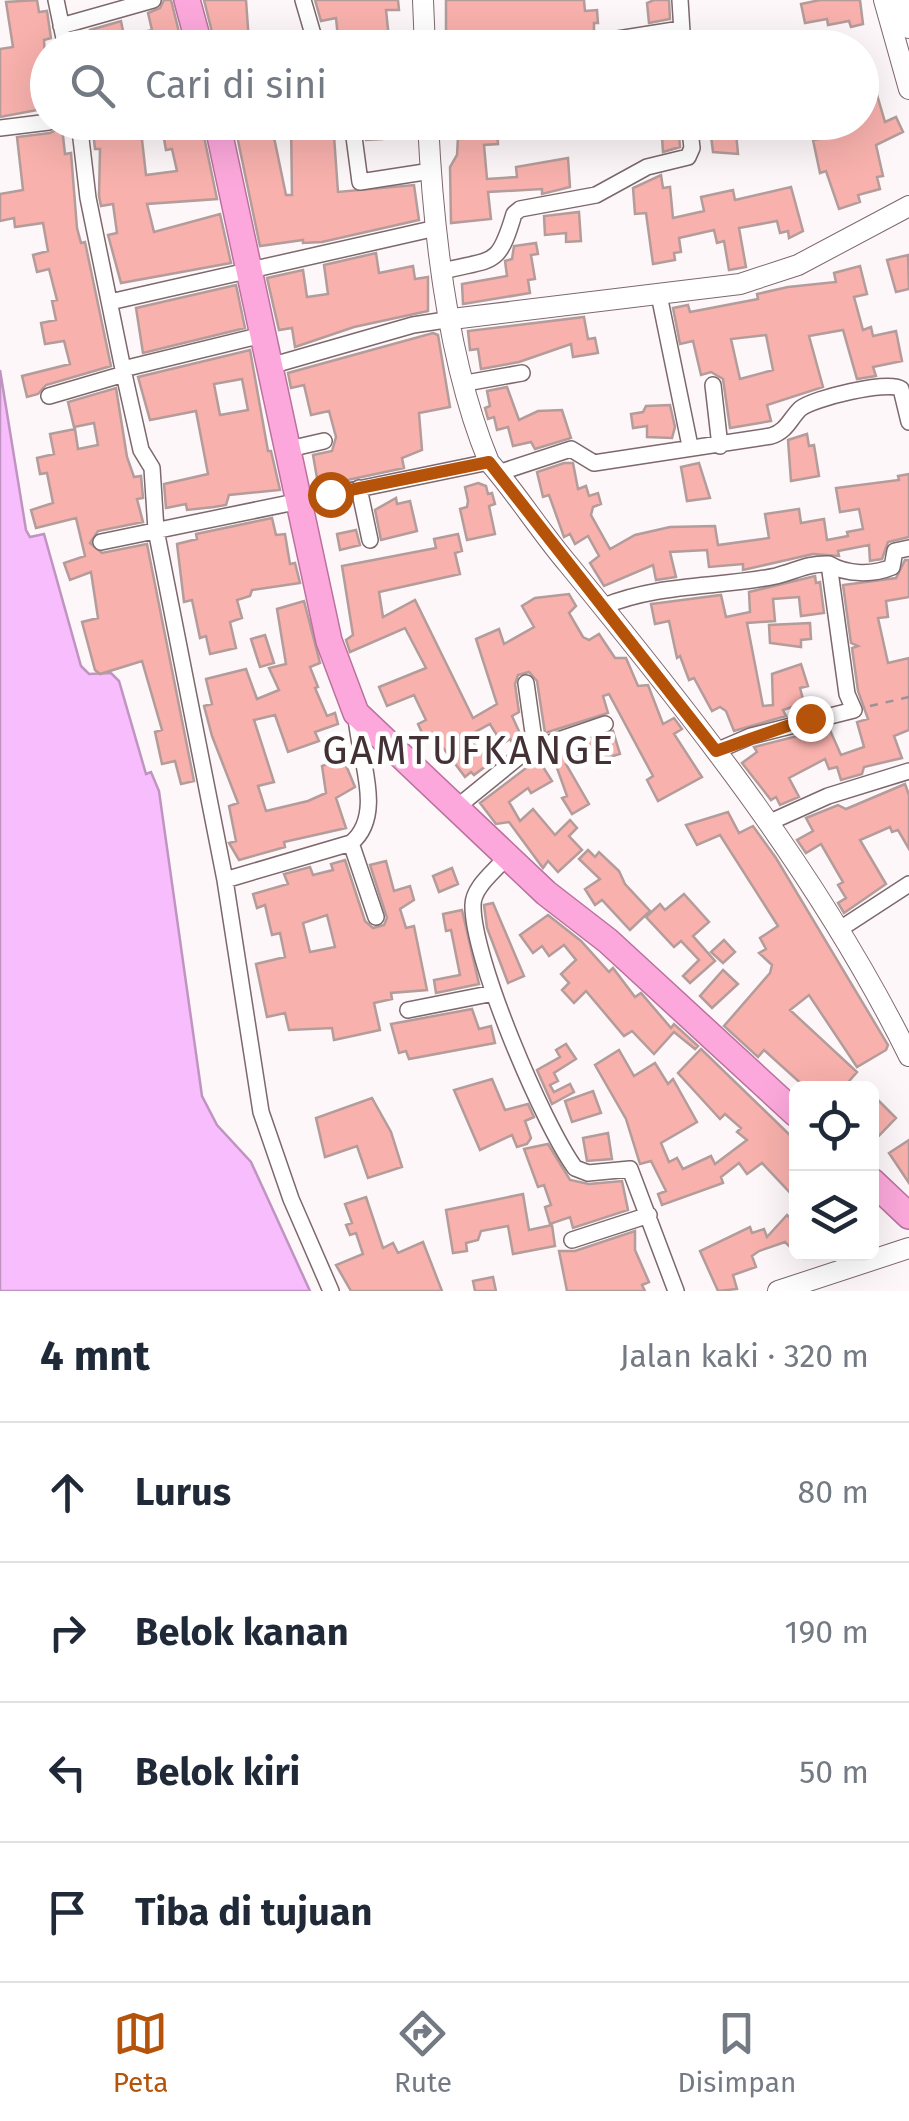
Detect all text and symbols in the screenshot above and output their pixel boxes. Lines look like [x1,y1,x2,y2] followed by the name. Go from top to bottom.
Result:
[30,30,879,140] search box
[65,58,120,113] icon: search
[145,62,327,108] text: Cari di sini
[308,472,354,518] route start
[788,696,834,742] route end
[322,727,616,775] district label: GAMTUFKANGE
[789,1081,879,1261] map controls
[789,1081,879,1171] button: locate
[789,1171,879,1261] button: layers
[40,1331,150,1381] text: 4 mnt
[620,1337,869,1375] text: Jalan kaki · 320 m
[40,1465,95,1520] icon: ahead
[135,1469,231,1515] text: Lurus
[798,1473,869,1511] text: 80 m
[40,1605,95,1660] icon: right
[135,1609,349,1655] text: Belok kanan
[785,1613,869,1651] text: 190 m
[40,1745,95,1800] icon: left
[135,1749,300,1795] text: Belok kiri
[799,1753,869,1791] text: 50 m
[40,1885,95,1940] icon: arrive
[135,1889,372,1935] text: Tiba di tujuan
[113,2006,169,2099] tab: Peta
[394,2006,452,2099] tab: Rute
[677,2006,796,2099] tab: Disimpan

